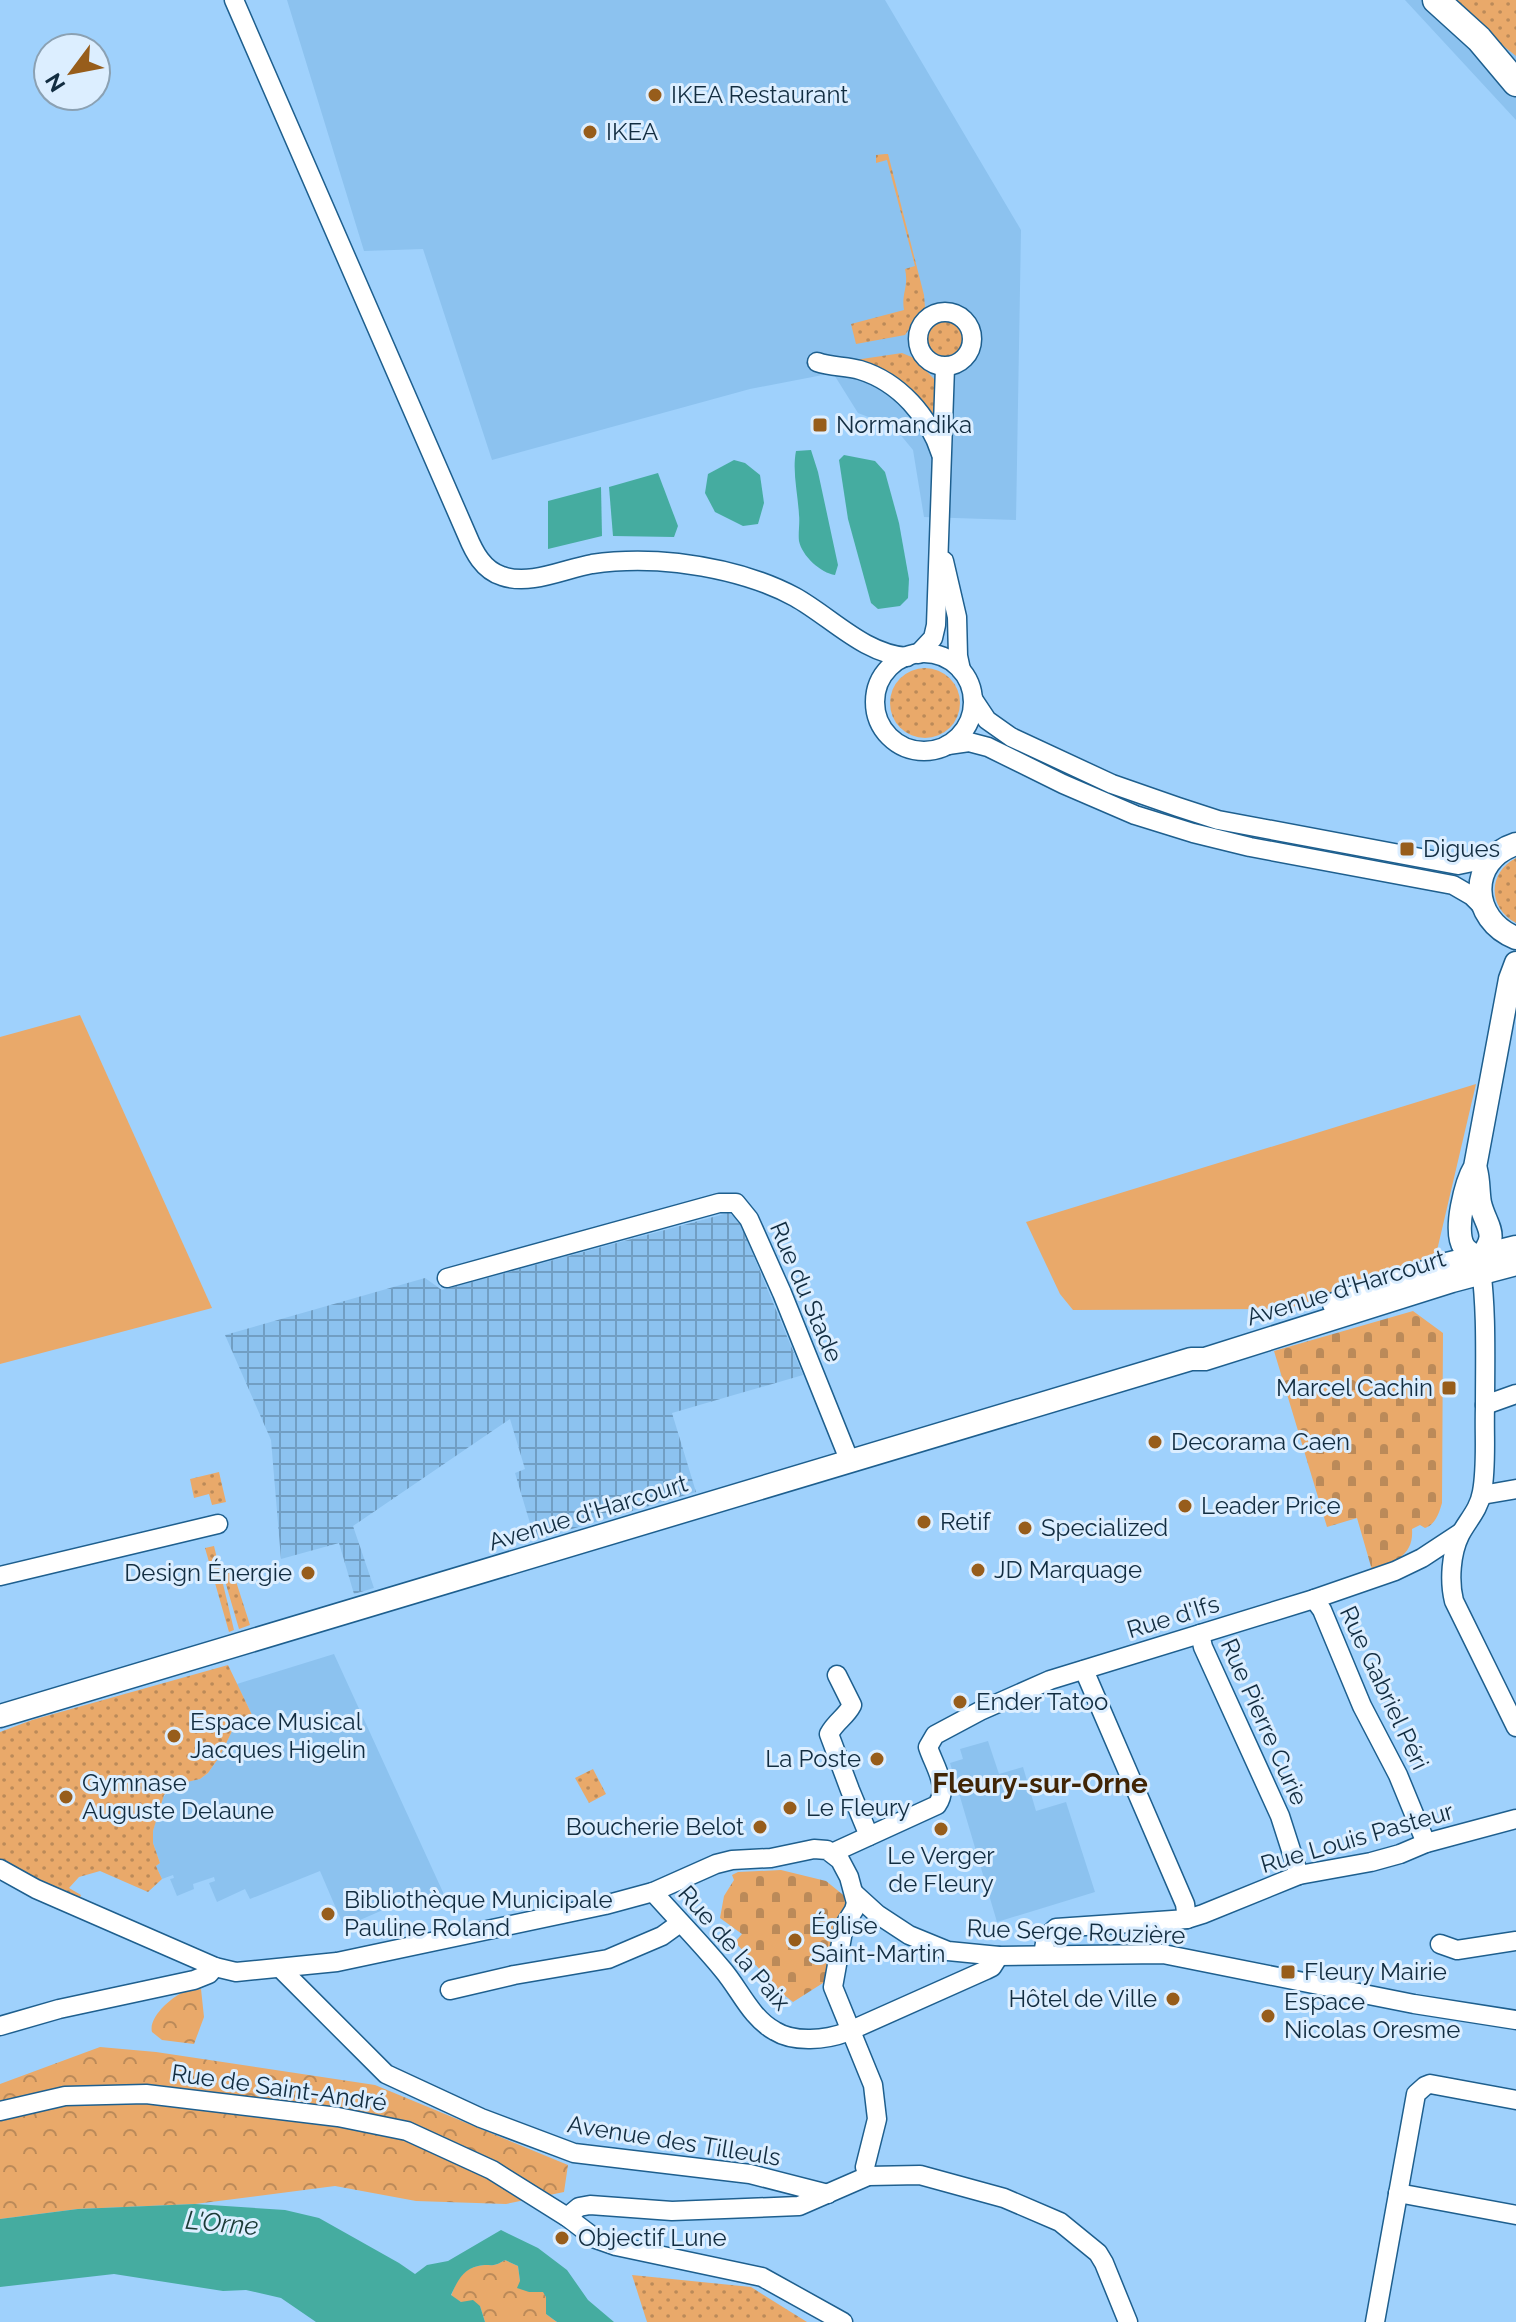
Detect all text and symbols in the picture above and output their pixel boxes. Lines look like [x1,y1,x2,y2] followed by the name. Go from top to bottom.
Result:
[32,32,112,112] north arrow
[40,69,71,97] text: N
[671,80,848,109] place label: IKEA Restaurant
[646,86,664,104] marker: IKEA Restaurant
[606,117,658,146] place label: IKEA
[581,123,599,141] marker: IKEA
[836,410,972,439] place label: Normandika
[811,416,829,434] marker: Normandika
[1423,834,1500,863] place label: Digues
[1398,840,1416,858] marker: Digues
[764,1217,849,1366] street label: Rue du Stade
[1243,1243,1449,1332] street label: Avenue d'Harcourt
[1276,1373,1433,1402] place label: Marcel Cachin
[1440,1379,1458,1397] marker: Marcel Cachin
[1171,1427,1350,1456] place label: Decorama Caen
[1146,1433,1164,1451] marker: Decorama Caen
[485,1468,691,1557] street label: Avenue d'Harcourt
[1201,1491,1341,1520] place label: Leader Price
[1176,1497,1194,1515] marker: Leader Price
[940,1507,992,1536] place label: Retif
[915,1513,933,1531] marker: Retif
[1041,1513,1168,1542] place label: Specialized
[1016,1519,1034,1537] marker: Specialized
[994,1555,1142,1584] place label: JD Marquage
[124,1558,292,1587] place label: Design Énergie
[969,1561,987,1579] marker: JD Marquage
[299,1564,317,1582] marker: Design Énergie
[1123,1589,1222,1644] street label: Rue d'Ifs
[1334,1601,1435,1774] street label: Rue Gabriel Péri
[1215,1634,1314,1810] street label: Rue Pierre Curie
[976,1687,1108,1716] place label: Ender Tatoo
[951,1693,969,1711] marker: Ender Tatoo
[190,1707,366,1764] place label: Espace Musical Jacques Higelin
[165,1727,183,1745] marker: Espace Musical Jacques Higelin
[765,1744,861,1773] place label: La Poste
[868,1750,886,1768] marker: La Poste
[932,1767,1148,1800] district label: Fleury-sur-Orne
[82,1768,274,1825] place label: Gymnase Auguste Delaune
[57,1788,75,1806] marker: Gymnase Auguste Delaune
[806,1793,910,1822] place label: Le Fleury
[1257,1796,1457,1879] street label: Rue Louis Pasteur
[781,1799,799,1817] marker: Le Fleury
[566,1812,744,1841] place label: Boucherie Belot
[751,1818,769,1836] marker: Boucherie Belot
[932,1820,950,1838] marker: Le Verger de Fleury
[887,1841,995,1898] place label: Le Verger de Fleury
[672,1879,796,2016] street label: Rue de la Paix
[344,1885,613,1942] place label: Bibliothèque Municipale Pauline Roland
[319,1905,337,1923] marker: Bibliothèque Municipale Pauline Roland
[811,1911,946,1968] place label: Église Saint-Martin
[966,1913,1186,1950] street label: Rue Serge Rouzière
[786,1931,804,1949] marker: Église Saint-Martin
[1304,1957,1447,1986] place label: Fleury Mairie
[1279,1963,1297,1981] marker: Fleury Mairie
[1009,1984,1157,2013] place label: Hôtel de Ville
[1284,1987,1460,2044] place label: Espace Nicolas Oresme
[1164,1990,1182,2008] marker: Hôtel de Ville
[1259,2007,1277,2025] marker: Espace Nicolas Oresme
[170,2058,389,2117] street label: Rue de Saint-André
[565,2109,783,2172] street label: Avenue des Tilleuls
[184,2205,260,2241] water label: L'Orne
[578,2223,727,2252] place label: Objectif Lune
[553,2229,571,2247] marker: Objectif Lune

